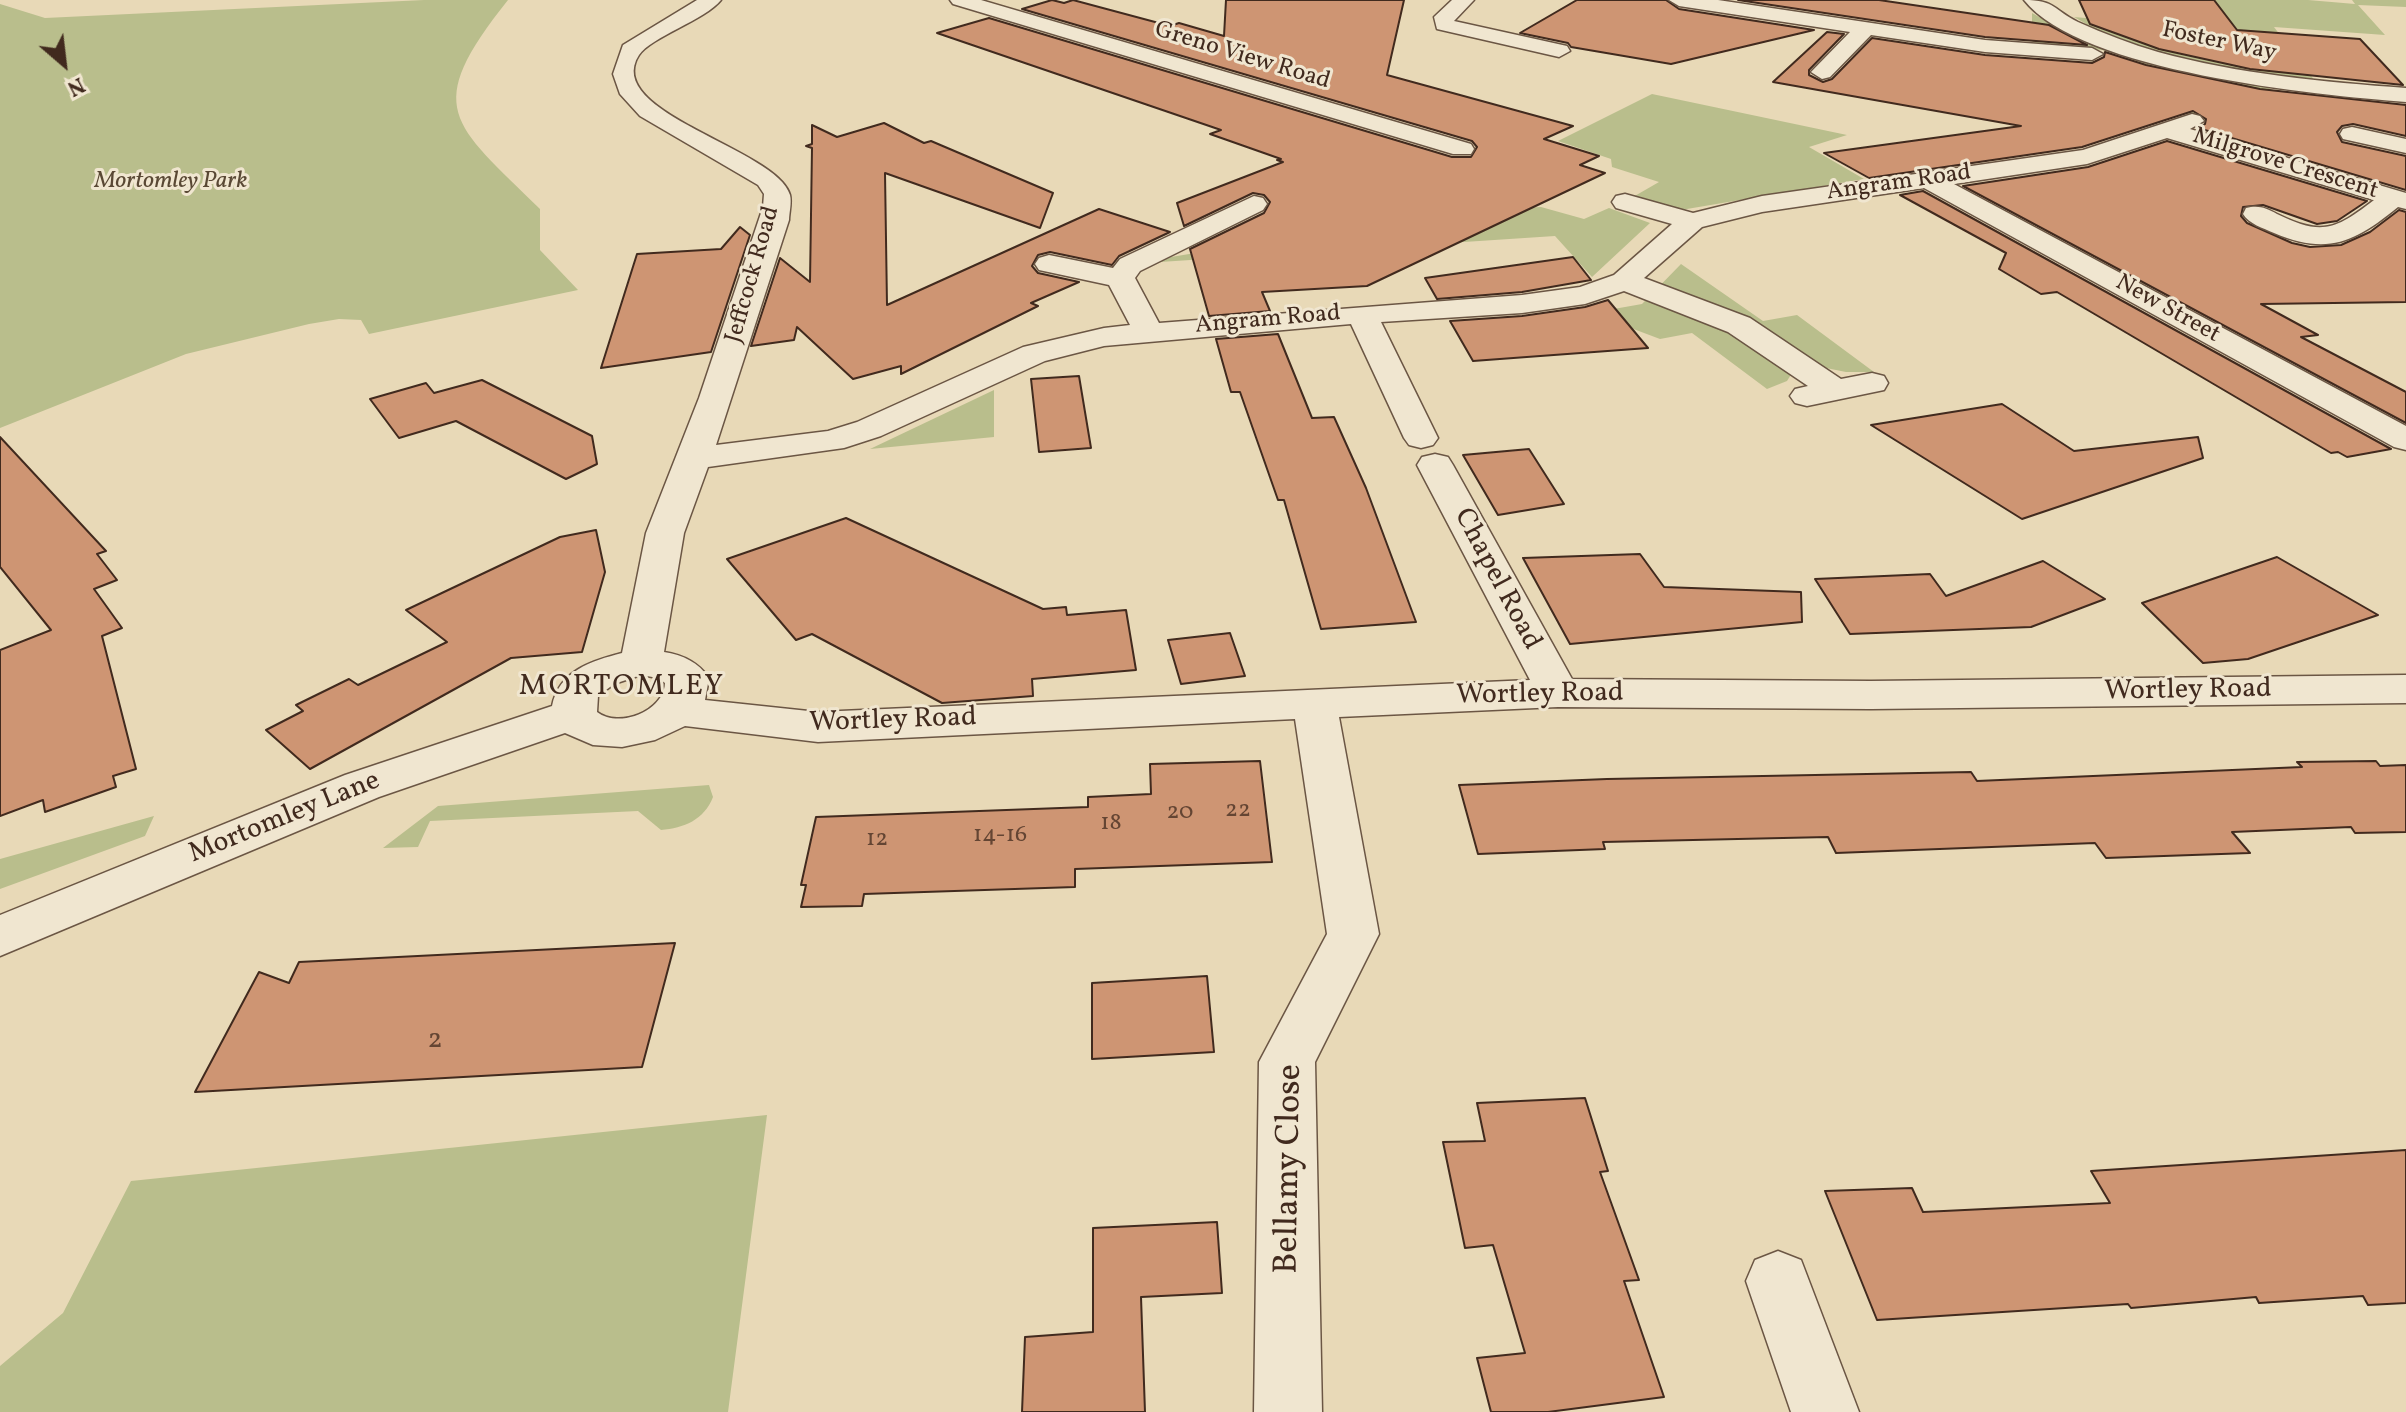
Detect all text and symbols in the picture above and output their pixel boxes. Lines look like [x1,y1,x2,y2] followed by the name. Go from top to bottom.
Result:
[1151,17,1333,97] street label: Greno View Road
[2159,17,2279,69] street label: Foster Way
[24,24,104,104] north arrow
[61,68,90,103] text: N
[2189,123,2381,207] street label: Milgrove Crescent
[1825,160,1973,208] street label: Angram Road
[95,169,247,197] park label: Mortomley Park
[721,203,787,347] street label: Jeffcock Road
[2110,269,2224,351] street label: New Street
[1194,300,1342,342] street label: Angram Road
[1445,503,1547,657] street label: Chapel Road
[519,670,725,706] district label: MORTOMLEY
[2104,674,2272,710] street label: Wortley Road
[1456,678,1624,714] street label: Wortley Road
[809,702,977,742] street label: Wortley Road
[185,765,385,873] street label: Mortomley Lane
[1225,798,1251,826] house number: 22
[1166,800,1194,828] house number: 20
[1100,811,1122,839] house number: 18
[973,823,1027,851] house number: 14-16
[866,827,888,855] house number: 12
[427,1025,443,1059] house number: 2
[1269,1064,1313,1274] street label: Bellamy Close

